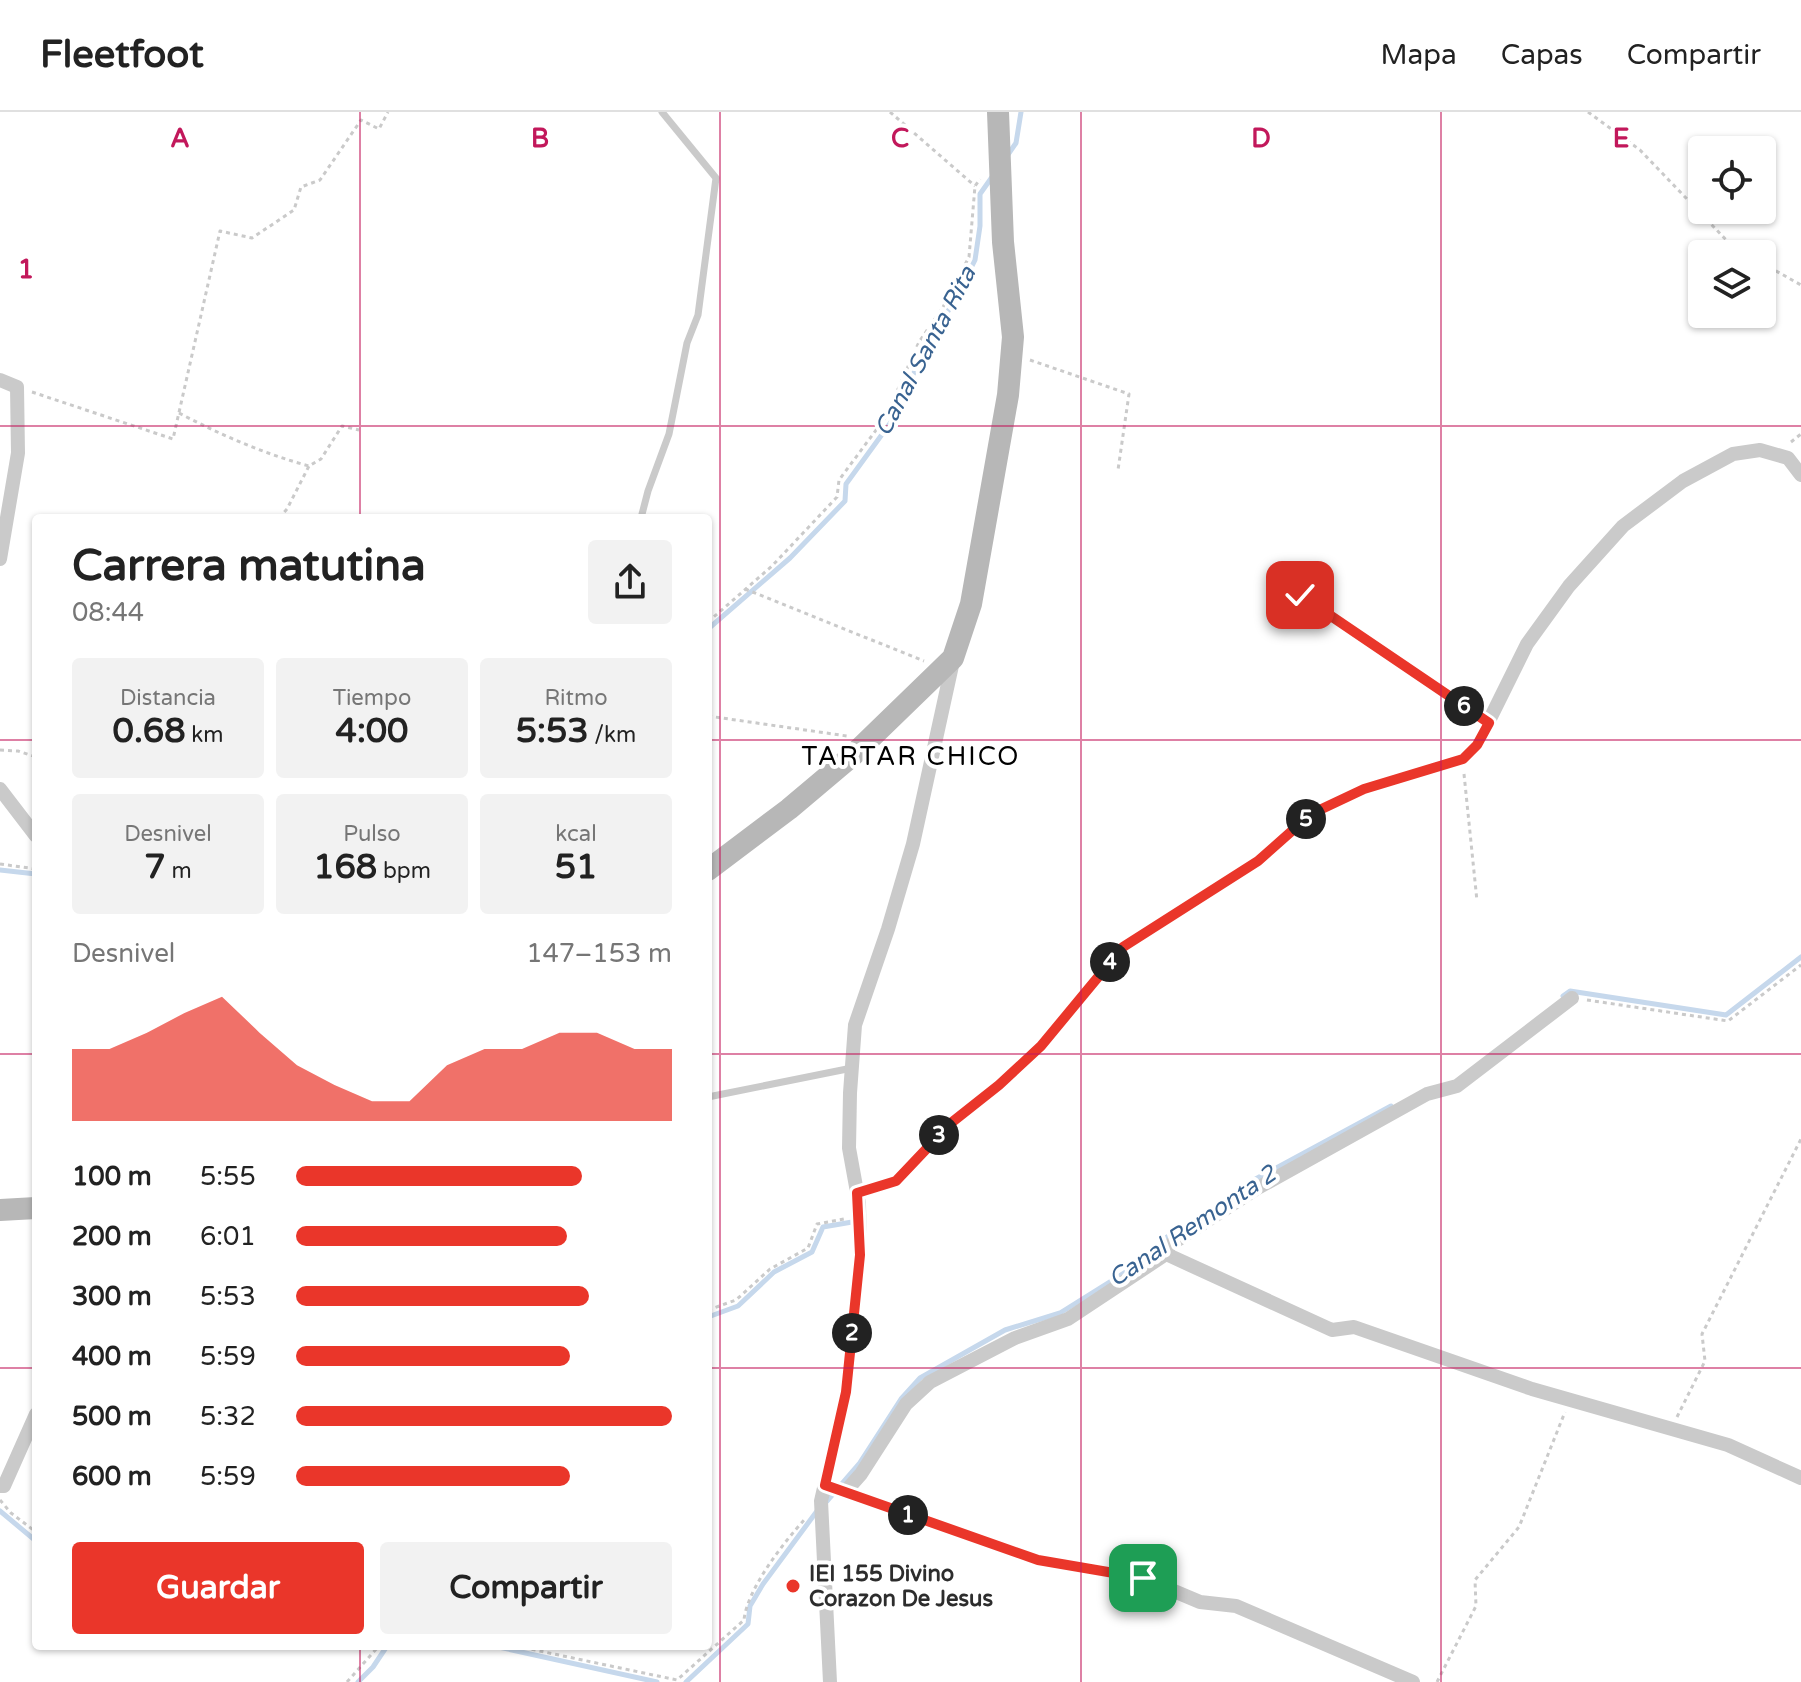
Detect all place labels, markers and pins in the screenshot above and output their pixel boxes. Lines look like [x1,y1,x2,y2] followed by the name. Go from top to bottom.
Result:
[1266,561,1334,629] pin
[1444,686,1484,726] pin: 6
[1286,799,1326,839] pin: 5
[1090,942,1130,982] pin: 4
[919,1115,959,1155] pin: 3
[832,1313,872,1353] pin: 2
[888,1495,928,1535] pin: 1
[1109,1544,1177,1612] pin
[809,1561,993,1612] place label: IEI 155 Divino Corazon De Jesus
[784,1577,802,1595] marker: IEI 155 Divino Corazon De Jesus

